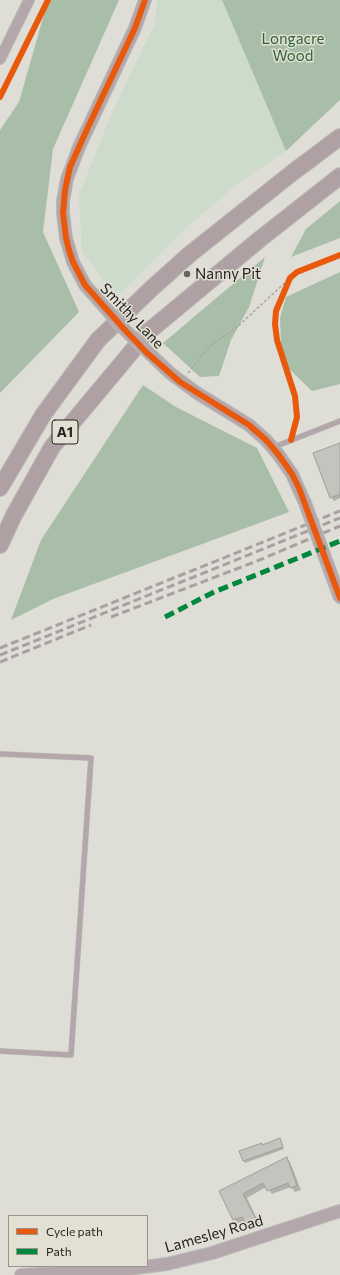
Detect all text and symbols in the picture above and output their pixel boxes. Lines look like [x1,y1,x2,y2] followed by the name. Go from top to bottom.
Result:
[261,30,325,65] park label: Longacre Wood
[195,265,261,283] place label: Nanny Pit
[182,269,192,279] marker: Nanny Pit
[96,280,168,352] street label: Smithy Lane
[52,420,78,444] road number: A1
[163,1211,265,1257] street label: Lamesley Road
[8,1215,148,1267] legend
[46,1224,103,1238] text: Cycle path
[46,1244,72,1258] text: Path

